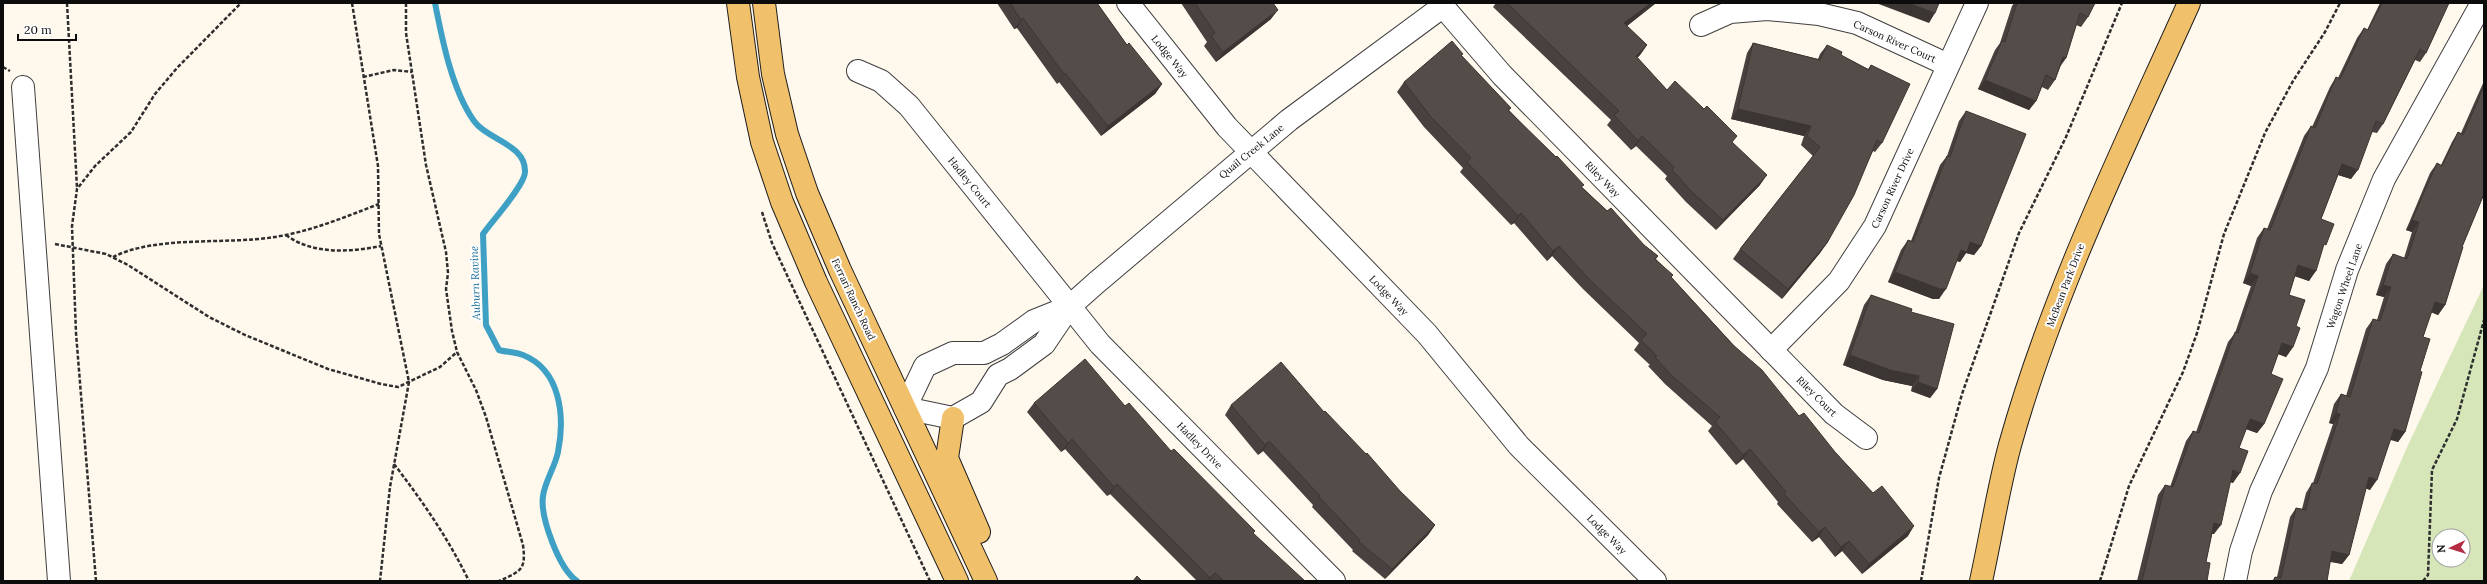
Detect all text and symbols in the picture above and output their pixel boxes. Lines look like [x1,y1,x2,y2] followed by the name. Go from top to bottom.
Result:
[18,16,76,42] scale bar
[1851,17,1938,66] street label: Carson River Court
[24,22,52,37] text: 20 m
[1148,32,1191,81] street label: Lodge Way
[1216,121,1287,182] street label: Quail Creek Lane
[1868,145,1917,230] street label: Carson River Drive
[945,154,994,211] street label: Hadley Court
[1582,159,1623,201] street label: Riley Way
[2044,241,2088,329] street label: McBean Park Drive
[2324,241,2365,331] street label: Wagon Wheel Lane
[467,246,483,321] water label: Auburn Ravine
[829,256,878,342] street label: Ferrari Ranch Road
[1366,272,1412,319] street label: Lodge Way
[1794,373,1840,419] street label: Riley Court
[1174,419,1226,472] street label: Hadley Drive
[1584,512,1630,558] street label: Lodge Way
[2431,528,2471,568] north arrow
[2434,543,2448,553] text: N

